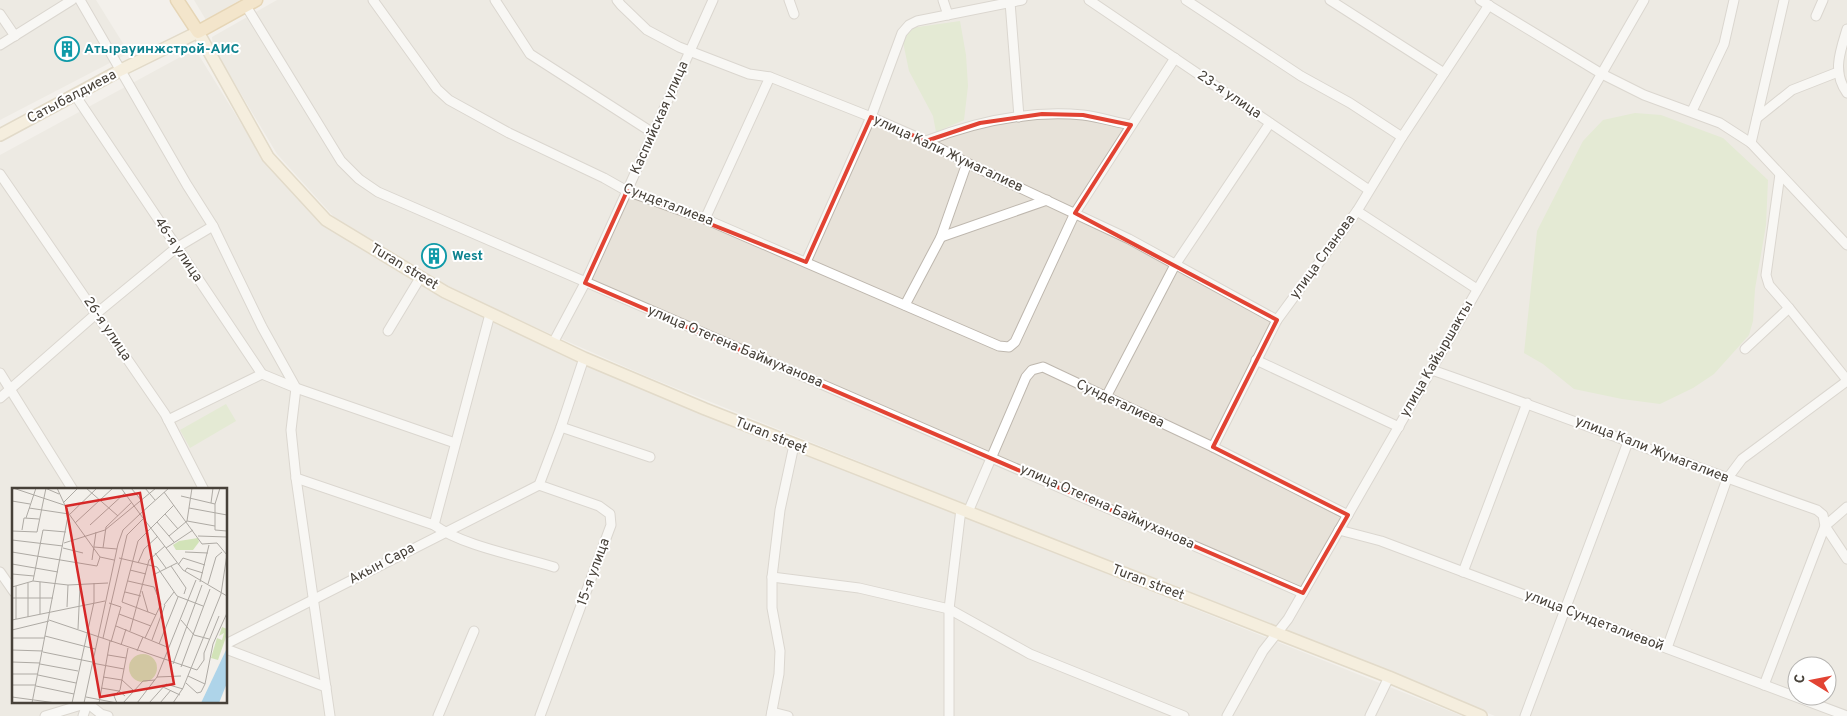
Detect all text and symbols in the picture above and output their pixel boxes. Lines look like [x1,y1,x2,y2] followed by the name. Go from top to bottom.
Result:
[54,36,80,62] building icon: Атырауинжстрой-АИС
[84,41,239,58] place label: Атырауинжстрой-АИС
[627,59,693,177] street label: Каспийская улица
[24,66,120,128] street label: Сатыбалдиева
[1194,67,1264,123] street label: 23-я улица
[870,112,1026,196] street label: улица Кали Жумагалиев
[620,180,716,230] street label: Сундеталиева
[1287,211,1359,303] street label: улица Сланова
[150,215,206,285] street label: 46-я улица
[367,240,441,294] street label: Turan street
[421,243,447,269] building icon: West
[452,248,483,265] place label: West
[79,294,135,364] street label: 26-я улица
[1397,298,1477,420] street label: улица Кайыршакты
[645,302,825,392] street label: улица Отегена Баймуханова
[1073,376,1167,432] street label: Сундеталиева
[1573,413,1731,487] street label: улица Кали Жумагалиев
[732,414,810,458] street label: Turan street
[1017,461,1197,553] street label: улица Отегена Баймуханова
[12,488,228,704] inset map
[574,536,614,608] street label: 15-я улица
[346,540,418,588] street label: Акын Сара
[1109,561,1187,605] street label: Turan street
[1522,587,1666,655] street label: улица Сундеталиевой
[1787,656,1837,706] north arrow
[1792,673,1810,685] text: С

